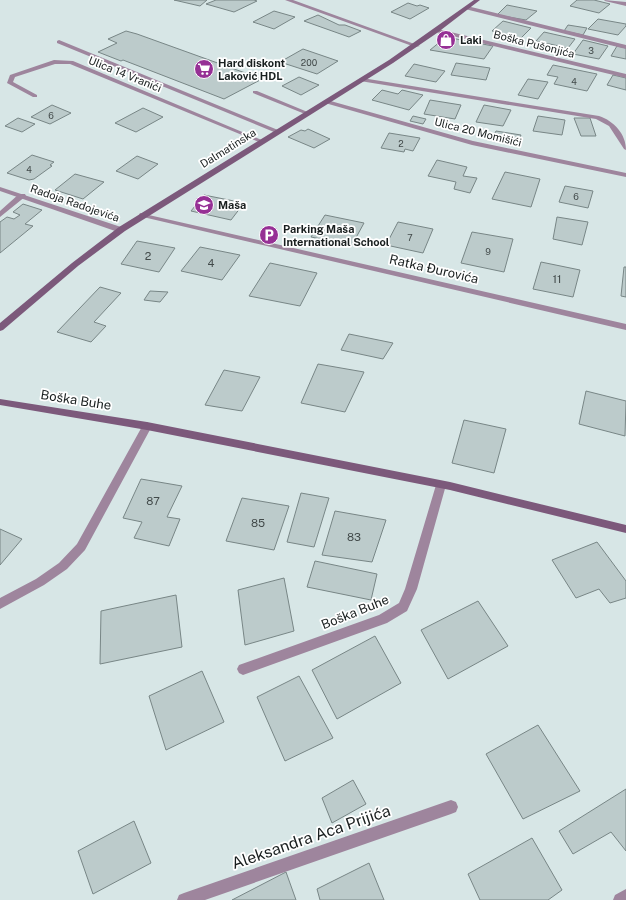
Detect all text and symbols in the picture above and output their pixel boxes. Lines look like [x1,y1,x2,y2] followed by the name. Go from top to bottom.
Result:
[492,28,576,60] street label: Boška Pušonjića
[435,29,457,51] shop icon: Laki
[460,34,482,46] place label: Laki
[588,45,594,56] house number: 3
[87,54,163,94] street label: Ulica 14 Vranići
[218,57,286,82] place label: Hard diskont Laković HDL
[301,57,318,68] house number: 200
[193,58,215,80] supermarket icon: Hard diskont Laković HDL
[571,76,577,87] house number: 4
[48,110,54,121] house number: 6
[433,115,523,149] street label: Ulica 20 Momišići
[198,126,258,170] street label: Dalmatinska
[398,138,404,149] house number: 2
[26,164,32,175] house number: 4
[29,182,121,224] street label: Radoja Radojevića
[573,191,579,202] house number: 6
[193,194,215,216] school or university icon: Maša
[218,199,246,211] place label: Maša
[283,223,390,248] place label: Parking Maša International School
[258,224,280,246] parking icon: Parking Maša International School
[407,232,413,243] house number: 7
[485,246,491,257] house number: 9
[145,250,152,262] house number: 2
[388,251,480,287] street label: Ratka Đurovića
[208,257,215,269] house number: 4
[553,273,561,285] house number: 11
[40,387,112,413] street label: Boška Buhe
[146,495,160,507] house number: 87
[251,517,265,529] house number: 85
[347,531,361,543] house number: 83
[319,592,391,632] street label: Boška Buhe
[229,801,393,873] street label: Aleksandra Aca Prijića

